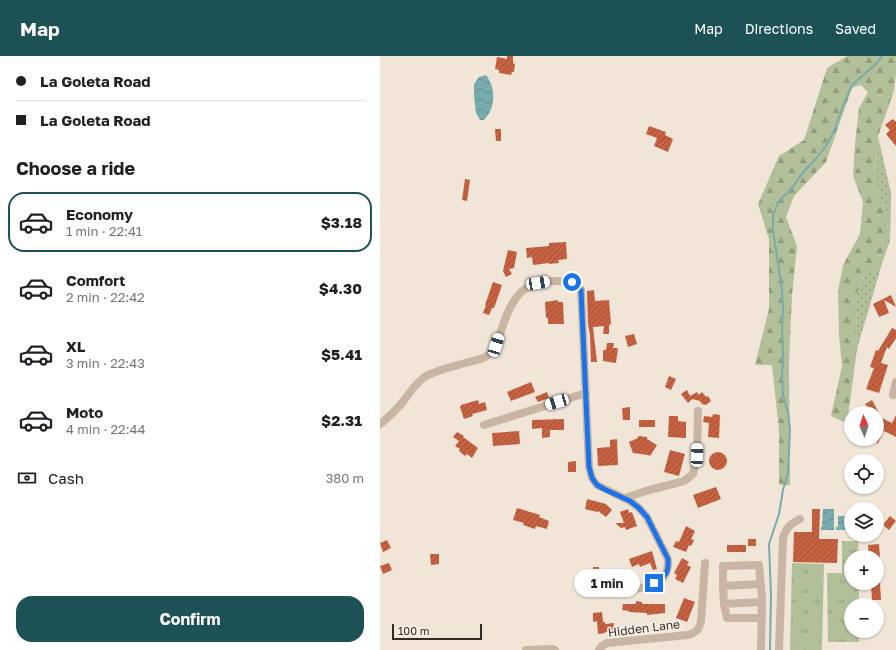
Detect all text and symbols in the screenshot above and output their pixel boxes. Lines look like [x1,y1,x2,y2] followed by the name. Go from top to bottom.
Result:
[20,17,60,40] text: Map
[694,20,723,37] text: Map
[745,20,813,37] text: Directions
[835,20,876,37] text: Saved
[40,72,150,90] text: La Goleta Road
[40,111,150,129] text: La Goleta Road
[16,157,135,179] text: Choose a ride
[18,204,54,240] icon: car
[66,205,133,223] text: Economy
[321,213,362,231] text: $3.18
[66,223,142,239] text: 1 min · 22:41
[18,270,54,306] icon: car
[66,271,125,289] text: Comfort
[563,273,581,291] route start
[525,275,551,291] car
[319,279,362,297] text: $4.30
[66,289,145,305] text: 2 min · 22:42
[487,332,505,358] car
[18,336,54,372] icon: car
[66,337,85,355] text: XL
[321,345,362,363] text: $5.41
[66,355,145,371] text: 3 min · 22:43
[544,393,570,411] car
[18,402,54,438] icon: car
[66,403,103,421] text: Moto
[844,406,884,446] north arrow
[844,406,884,638] map controls
[321,411,362,429] text: $2.31
[66,421,145,437] text: 4 min · 22:44
[691,443,703,467] car
[844,454,884,494] button: locate
[16,467,38,489] icon: cash
[48,469,84,487] text: Cash
[326,470,364,486] text: 380 m
[844,502,884,542] button: layers
[844,550,884,590] button: +
[574,569,640,597] callout: 1 min
[645,574,663,592] route end
[591,575,623,591] text: 1 min
[16,596,364,642] button: Confirm
[844,598,884,638] button: −
[607,616,681,640] street label: Hidden Lane
[392,622,482,641] scale bar
[398,624,429,637] text: 100 m

